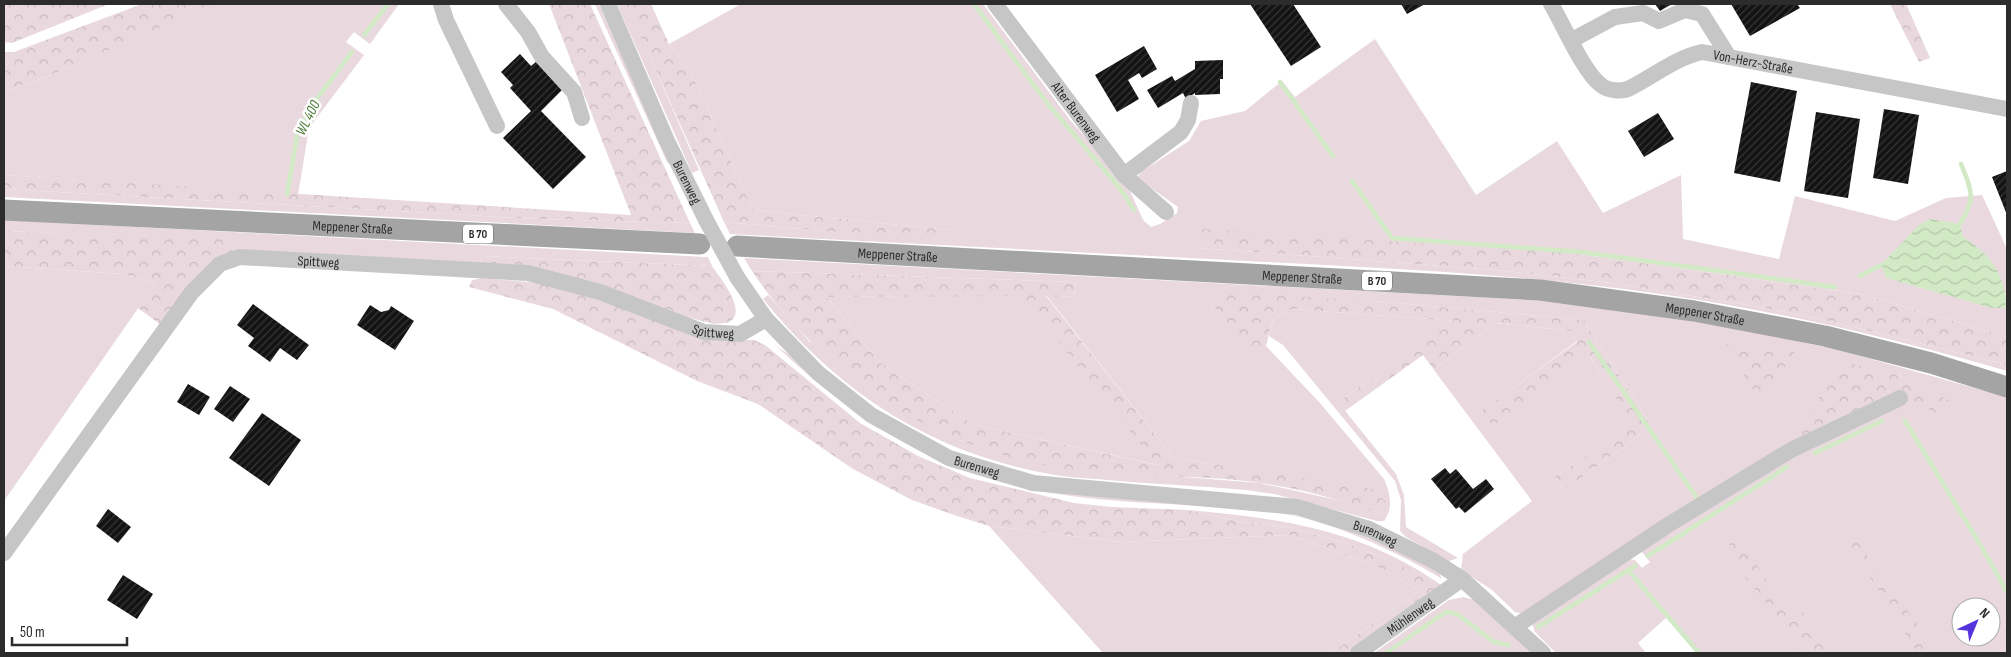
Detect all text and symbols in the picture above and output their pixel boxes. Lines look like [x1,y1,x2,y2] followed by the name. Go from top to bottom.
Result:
[1712,46,1794,77] street label: Von-Herz-Straße
[1047,77,1105,146] street label: Alter Burenweg
[291,97,325,139] water label: WL 400
[669,157,705,207] street label: Burenweg
[312,217,393,237] street label: Meppener Straße
[463,224,493,243] road number: B 70
[857,244,938,265] street label: Meppener Straße
[297,252,340,271] street label: Spittweg
[1262,266,1343,288] street label: Meppener Straße
[1362,272,1392,290] road number: B 70
[1664,299,1746,329] street label: Meppener Straße
[690,320,735,342] street label: Spittweg
[952,452,1002,481] street label: Burenweg
[1351,516,1401,550] street label: Burenweg
[1383,593,1437,638] street label: Mühlenweg
[1951,597,2001,647] north arrow
[1976,604,1993,622] text: N
[12,614,128,646] scale bar
[20,623,45,642] text: 50 m

